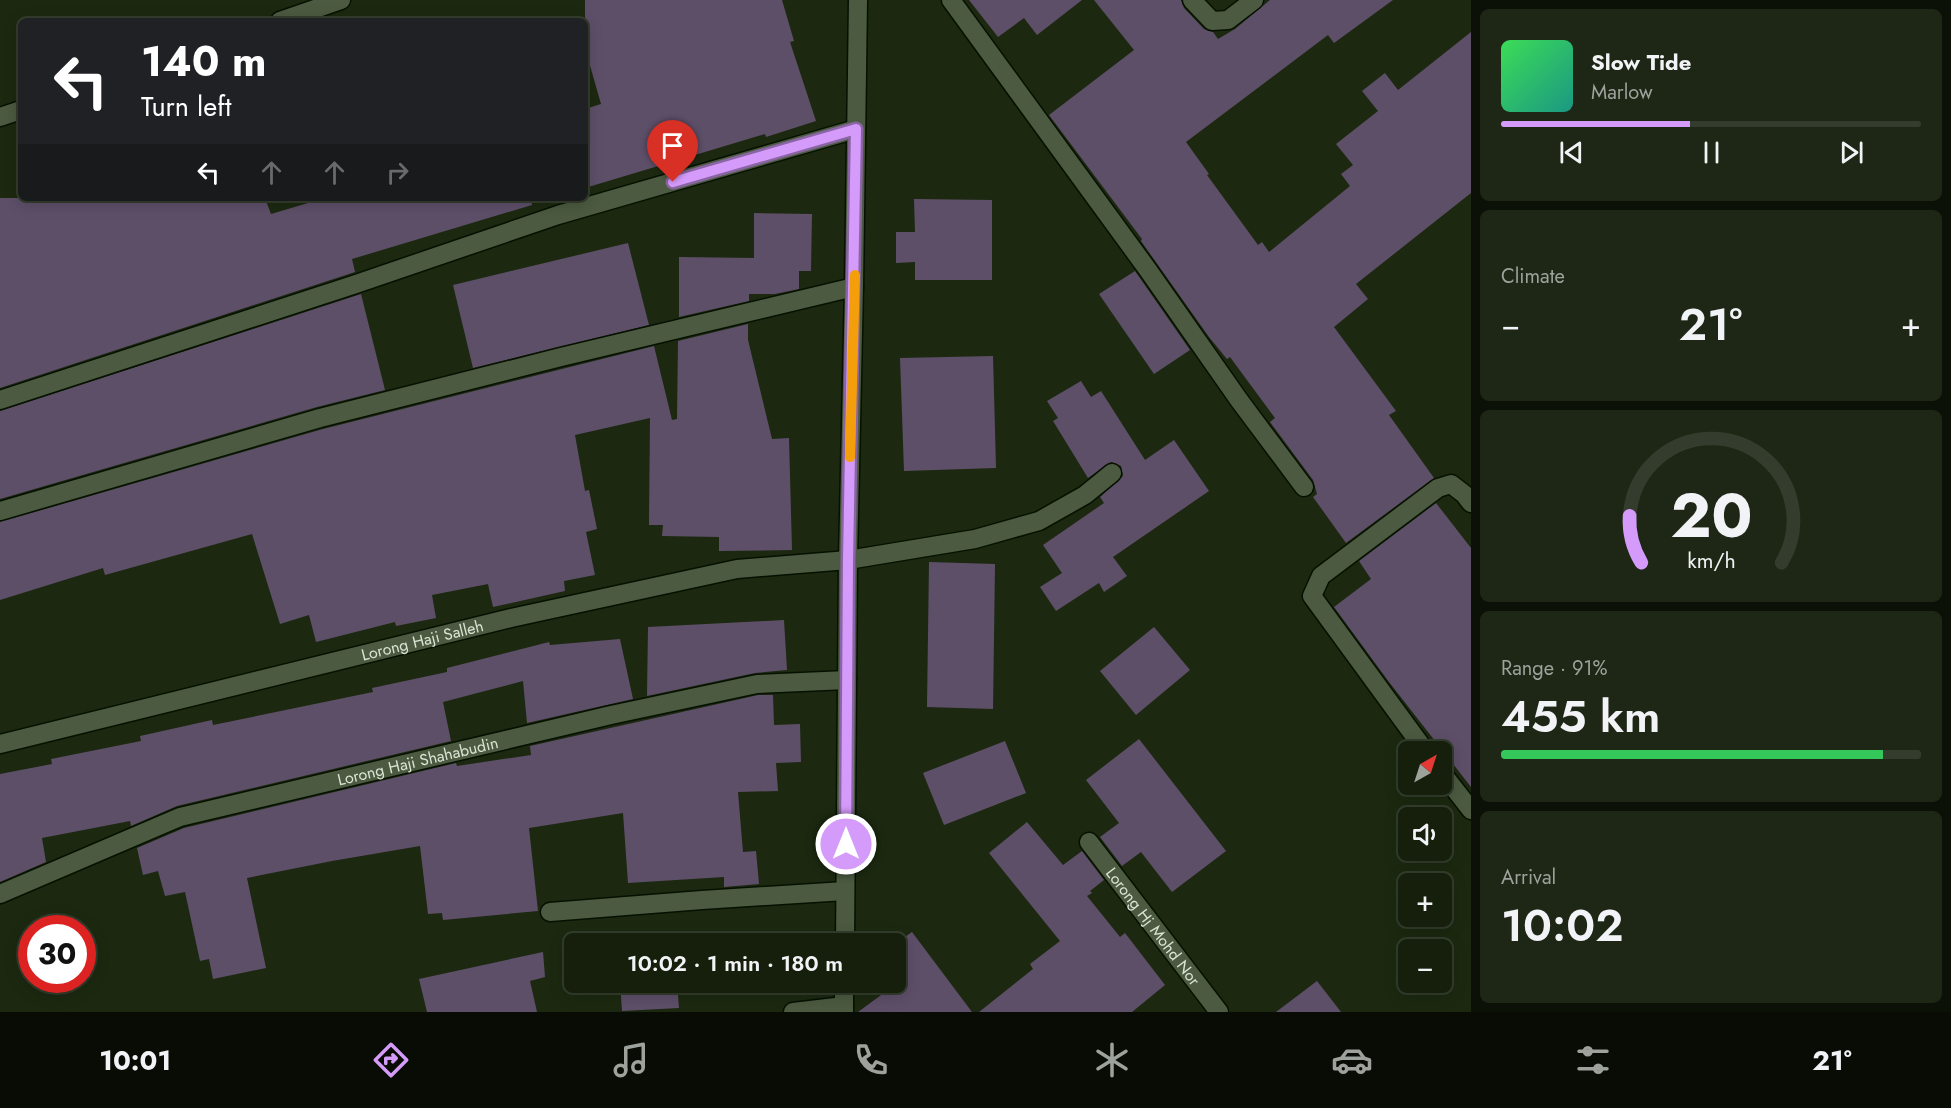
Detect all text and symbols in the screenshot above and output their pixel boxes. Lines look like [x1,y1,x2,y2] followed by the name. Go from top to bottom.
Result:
[141,31,267,92] text: 140 m
[42,42,120,120] icon: left
[1591,46,1691,78] text: Slow Tide
[1591,78,1653,107] text: Marlow
[141,87,231,126] text: Turn left
[647,120,698,182] pin
[656,129,689,162] icon: arrive
[1555,136,1588,169] icon: previous
[1695,136,1728,169] icon: pause
[1835,136,1868,169] icon: next
[192,156,225,189] icon: left
[255,156,288,189] icon: ahead
[318,156,351,189] icon: ahead
[381,156,414,189] icon: right
[1501,262,1565,291] text: Climate
[1679,292,1742,357] text: 21°
[1501,301,1520,348] text: −
[1901,301,1921,348] text: +
[1670,470,1752,560] text: 20
[1687,545,1735,576] text: km/h
[359,614,486,666] street label: Lorong Haji Salleh
[1501,654,1608,683] text: Range · 91%
[1501,684,1660,749] text: 455 km
[335,731,501,791] street label: Lorong Haji Shahabudin
[1398,741,1452,795] north arrow
[1398,741,1452,993] map controls
[1398,807,1452,861] button: sound
[814,812,878,876] position arrow
[1100,863,1206,991] street label: Lorong Hj Mohd Nor
[1501,863,1556,892] text: Arrival
[1398,873,1452,927] button: +
[1501,893,1623,958] text: 10:02
[18,915,96,993] speed limit sign: 30
[1398,939,1452,993] button: −
[627,947,843,979] text: 10:02 · 1 min · 180 m
[370,1039,412,1081] icon: directions
[610,1039,652,1081] icon: music
[850,1039,892,1081] icon: phone
[1091,1039,1133,1081] icon: climate
[1331,1039,1373,1081] icon: car
[1572,1039,1614,1081] icon: filters
[99,1041,171,1080] text: 10:01
[1812,1041,1852,1080] text: 21°

